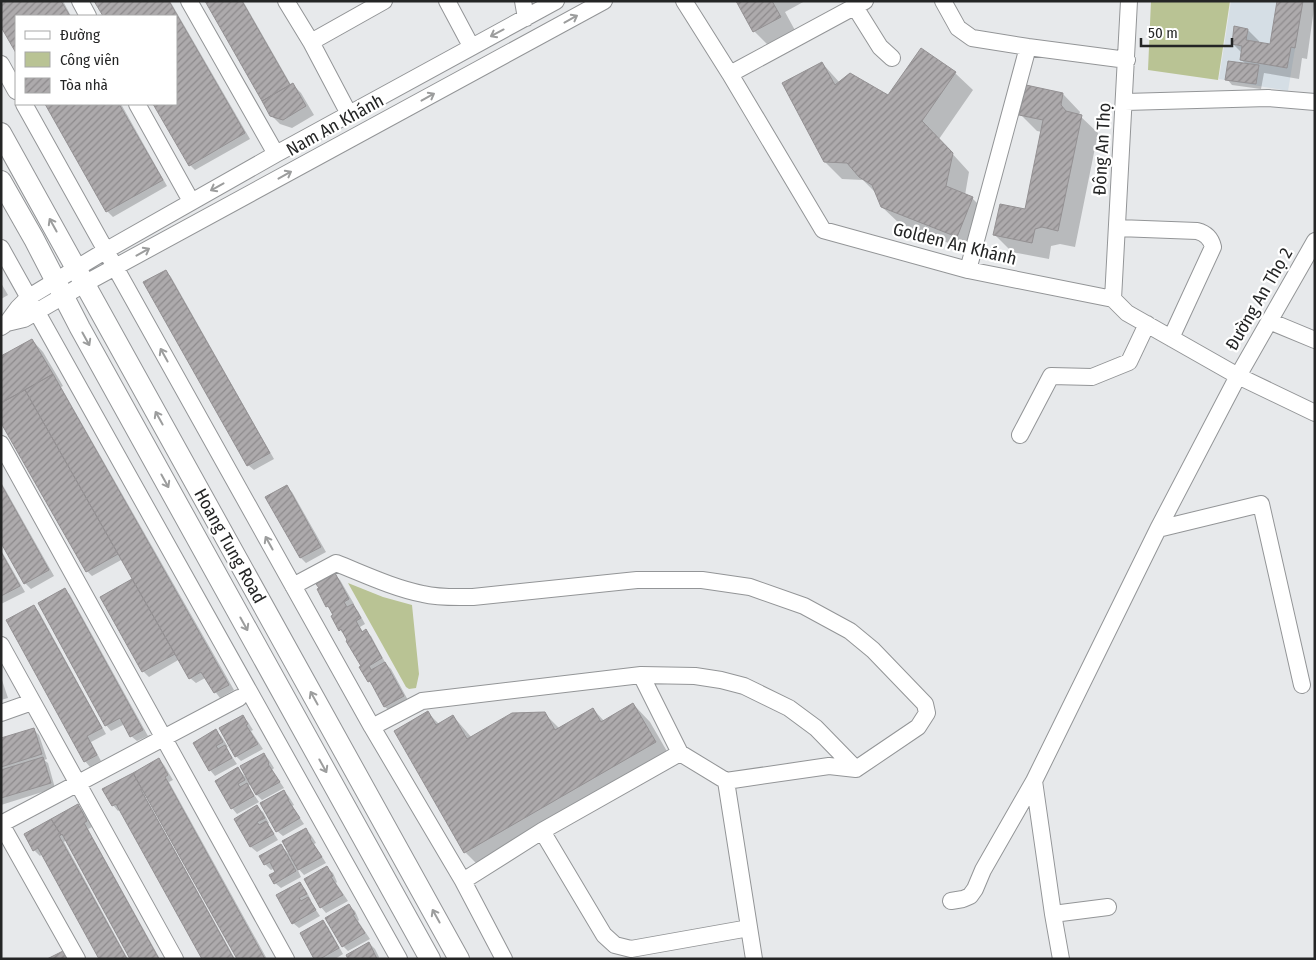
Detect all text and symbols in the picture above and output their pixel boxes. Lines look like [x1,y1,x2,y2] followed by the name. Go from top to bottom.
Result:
[563,14,578,24] one-way arrow
[15,15,178,105] legend
[1141,15,1232,47] scale bar
[1148,24,1178,42] text: 50 m
[60,26,100,44] text: Đường
[490,29,505,38] one-way arrow
[60,51,119,69] text: Công viên
[60,76,108,94] text: Tòa nhà
[283,89,387,161] street label: Nam An Khánh
[420,92,435,101] one-way arrow
[1089,102,1115,196] street label: Đông An Thọ
[278,170,293,180] one-way arrow
[210,183,225,192] one-way arrow
[891,218,1019,270] street label: Golden An Khánh
[47,219,57,233] one-way arrow
[1221,244,1297,354] street label: Đường An Thọ 2
[135,247,149,257] one-way arrow
[82,332,92,346] one-way arrow
[159,349,169,363] one-way arrow
[153,411,163,426] one-way arrow
[160,474,170,489] one-way arrow
[189,485,271,607] street label: Hoang Tung Road
[264,536,273,551] one-way arrow
[239,616,249,631] one-way arrow
[309,690,319,705] one-way arrow
[318,758,328,773] one-way arrow
[430,910,440,924] one-way arrow

